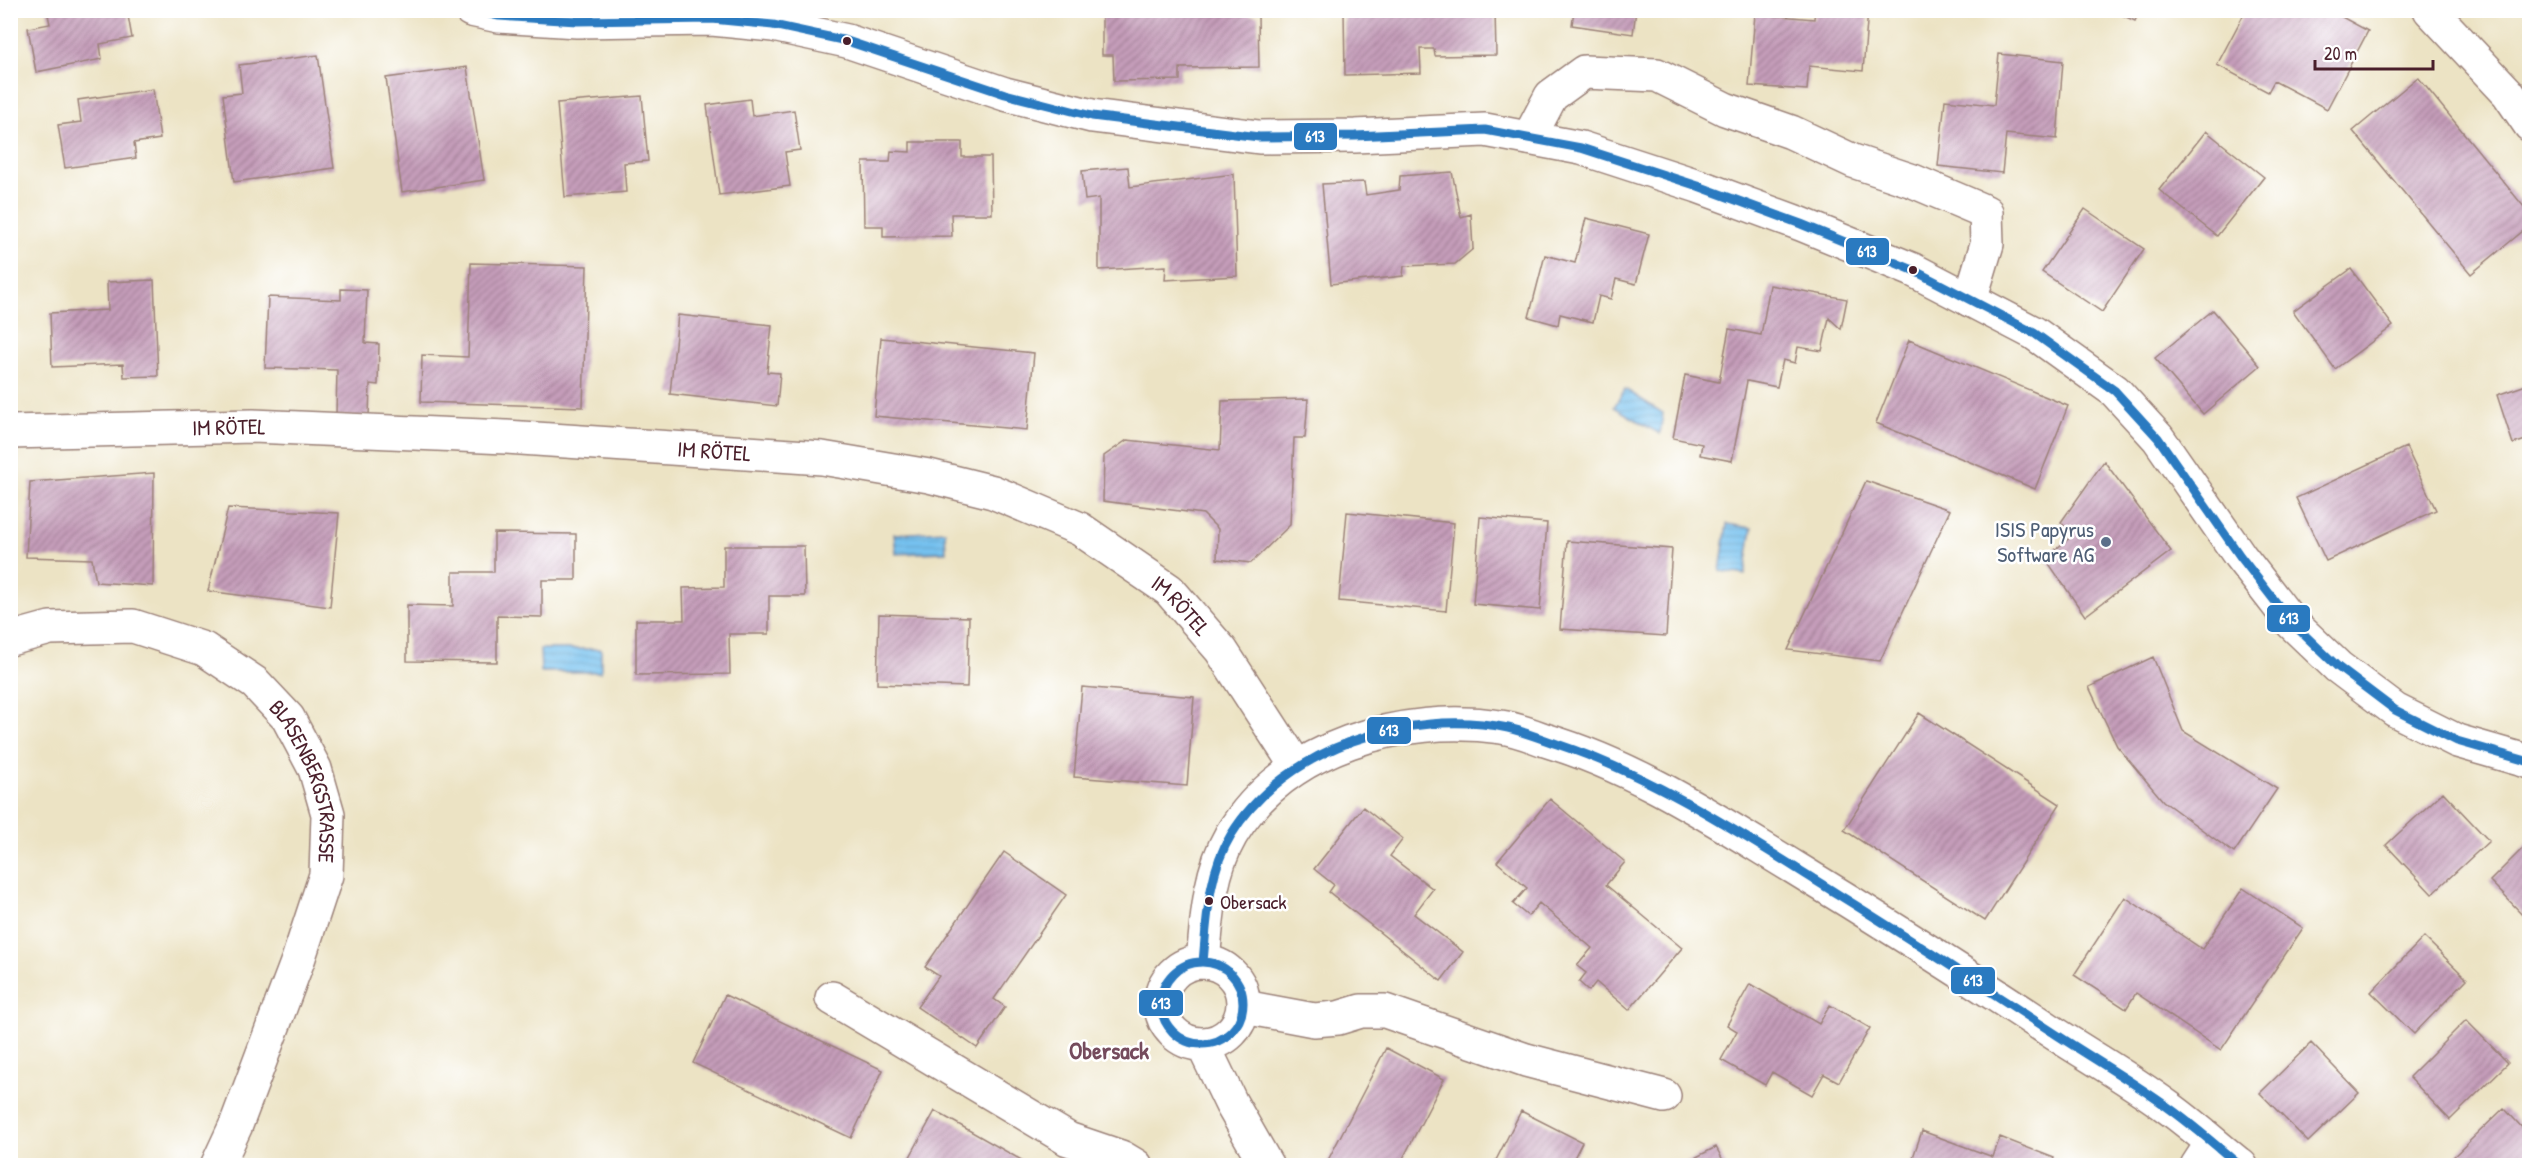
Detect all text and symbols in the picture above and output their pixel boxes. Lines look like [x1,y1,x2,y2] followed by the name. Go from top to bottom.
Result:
[2315,33,2434,71] scale bar
[841,35,853,47] unlabelled marker
[2324,41,2357,66] text: 20 m
[1293,122,1338,151] line badge: 613
[1305,125,1325,147] text: 613
[1845,237,1890,266] line badge: 613
[1857,240,1877,262] text: 613
[1907,264,1919,276] unlabelled marker
[192,411,266,443] street label: IM RÖTEL
[676,433,752,468] street label: IM RÖTEL
[1995,514,2094,569] place label: ISIS Papyrus Software AG
[2099,535,2113,549] marker: ISIS Papyrus Software AG
[1146,568,1217,642] street label: IM RÖTEL
[2266,604,2311,633] line badge: 613
[2279,607,2299,629] text: 613
[263,693,343,864] street label: BLASENBERGSTRASSE
[1366,716,1412,745] line badge: 613
[1379,719,1399,741] text: 613
[1220,888,1287,915] place label: Obersack
[1203,895,1215,907] marker: Obersack
[1950,966,1996,995] line badge: 613
[1963,969,1983,991] text: 613
[1138,989,1184,1017] line badge: 613
[1151,992,1171,1014] text: 613
[1069,1034,1149,1066] district label: Obersack

